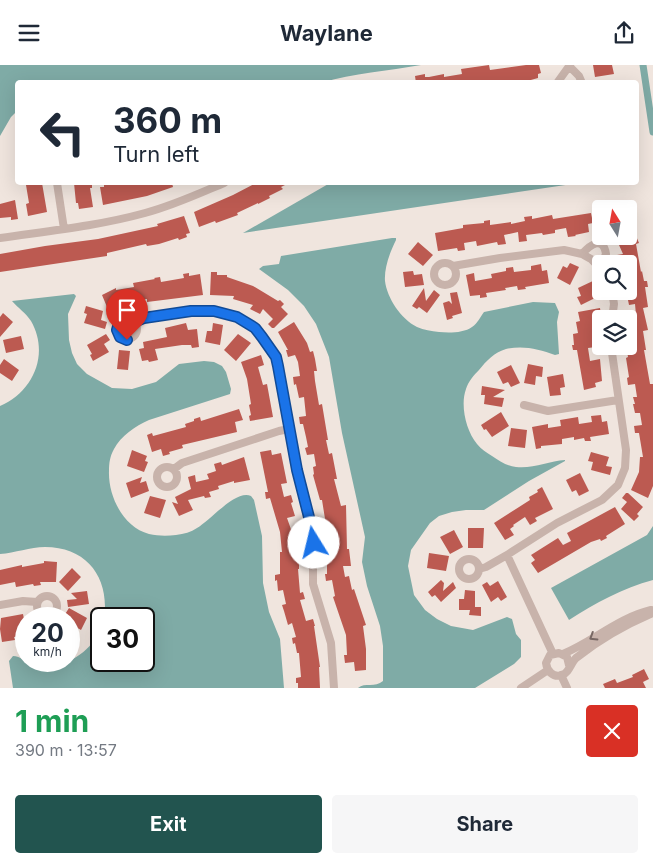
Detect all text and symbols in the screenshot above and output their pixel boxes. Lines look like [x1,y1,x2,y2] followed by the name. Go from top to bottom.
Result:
[15,19,43,47] icon: menu
[610,19,638,47] icon: share
[280,20,373,46] text: Waylane
[113,99,222,141] text: 360 m
[30,100,95,165] icon: left
[113,141,199,167] text: Turn left
[592,200,638,245] north arrow
[592,200,637,355] map controls
[592,255,637,300] button: search
[106,289,148,340] pin
[113,296,141,324] icon: arrive
[592,310,637,355] button: layers
[287,516,339,568] position arrow
[90,607,155,672] speed limit sign: 30
[31,618,64,648] text: 20
[590,631,599,640] one-way arrow
[33,644,62,659] text: km/h
[15,703,89,739] text: 1 min
[586,705,638,757] button: close
[15,740,117,760] text: 390 m · 13:57
[15,795,322,853] button: Exit
[332,795,638,853] button: Share

